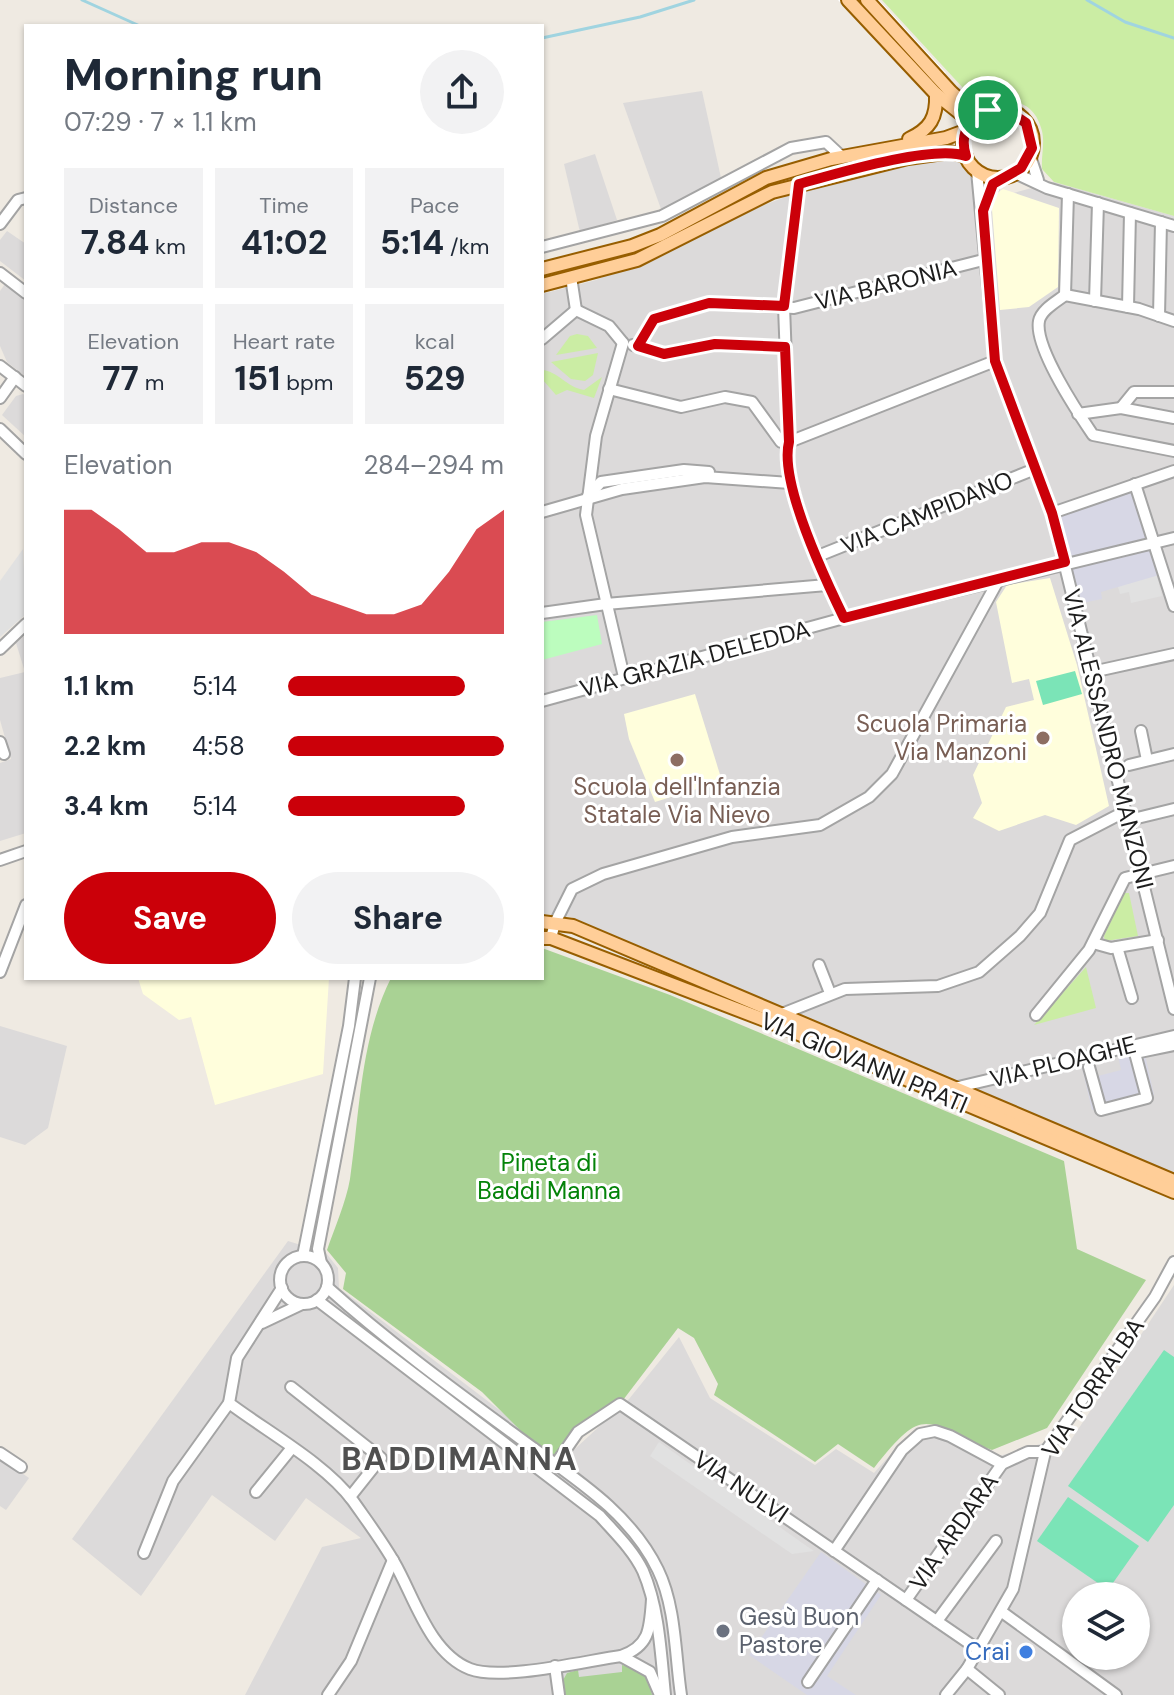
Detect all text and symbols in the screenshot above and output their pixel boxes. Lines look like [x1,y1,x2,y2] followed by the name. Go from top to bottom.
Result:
[64,46,323,104] text: Morning run
[420,50,504,134] button: share
[954,76,1022,144] pin
[966,88,1010,132] icon: arrive
[64,105,257,139] text: 07:29 · 7 × 1.1 km
[89,191,178,220] text: Distance
[259,191,309,220] text: Time
[410,191,459,220] text: Pace
[81,220,149,265] text: 7.84
[241,220,327,265] text: 41:02
[380,220,444,265] text: 5:14
[149,232,186,261] text: km
[444,232,489,261] text: /km
[812,252,960,317] street label: VIA BARONIA
[87,327,179,356] text: Elevation
[233,327,335,356] text: Heart rate
[415,327,455,356] text: kcal
[102,356,139,401] text: 77
[235,356,280,401] text: 151
[404,356,466,401] text: 529
[139,368,164,397] text: m
[280,368,333,397] text: bpm
[64,448,172,482] text: Elevation
[364,448,504,482] text: 284–294 m
[836,464,1017,561] street label: VIA CAMPIDANO
[1056,586,1161,892] street label: VIA ALESSANDRO MANZONI
[576,613,814,704] street label: VIA GRAZIA DELEDDA
[64,669,134,703] text: 1.1 km
[192,669,237,703] text: 5:14
[856,708,1027,767] place label: Scuola Primaria Via Manzoni
[64,729,146,763] text: 2.2 km
[192,729,245,763] text: 4:58
[1034,729,1052,747] marker: Scuola Primaria Via Manzoni
[668,751,686,769] marker: Scuola dell'Infanzia Statale Via Nievo
[573,771,781,830] place label: Scuola dell'Infanzia Statale Via Nievo
[64,789,149,823] text: 3.4 km
[192,789,237,823] text: 5:14
[64,872,276,964] button: Save
[292,872,504,964] button: Share
[756,1005,972,1120] street label: VIA GIOVANNI PRATI
[987,1028,1139,1095] street label: VIA PLOAGHE
[477,1147,621,1206] park label: Pineta di Baddi Manna
[1034,1312,1151,1464] street label: VIA TORRALBA
[341,1438,579,1480] district label: BADDIMANNA
[688,1444,795,1530] street label: VIA NULVI
[902,1467,1005,1596] street label: VIA ARDARA
[1062,1582,1150,1670] map controls
[1062,1582,1150,1670] button: layers
[739,1601,859,1660] place label: Gesù Buon Pastore
[714,1622,732,1640] marker: Gesù Buon Pastore
[965,1636,1010,1667] place label: Crai
[1017,1643,1035,1661] marker: Crai

